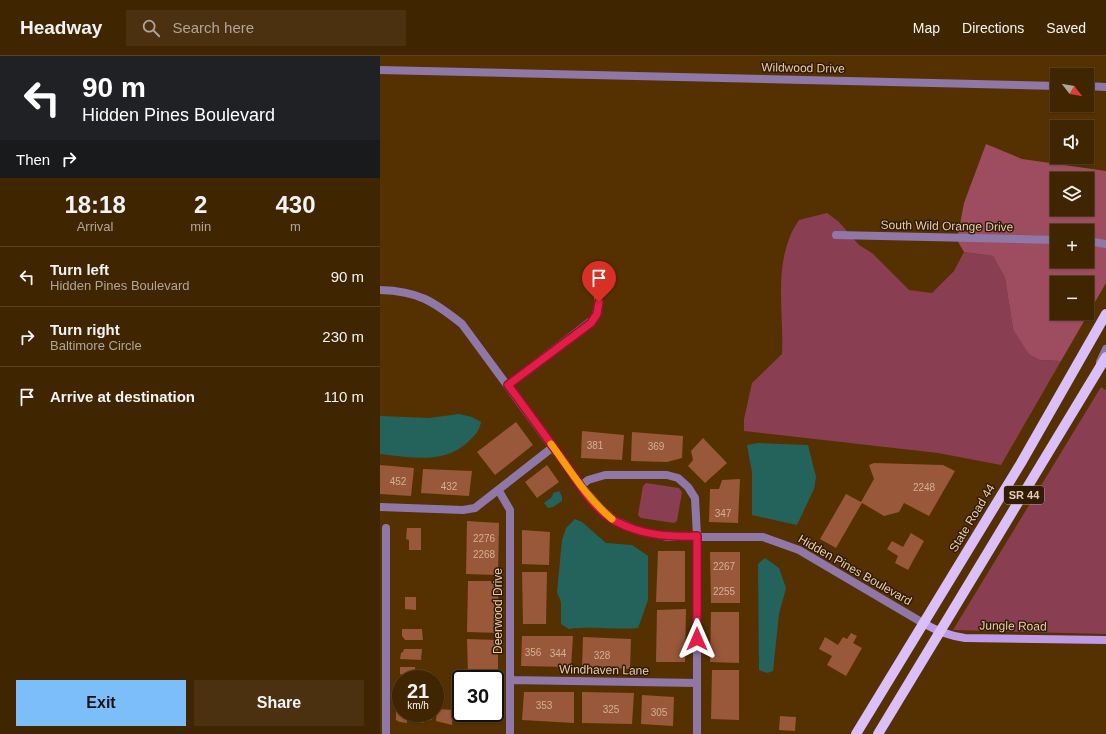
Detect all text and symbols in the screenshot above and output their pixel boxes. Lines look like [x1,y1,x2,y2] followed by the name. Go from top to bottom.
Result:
[126,10,406,46] search box
[20,17,102,38] text: Headway
[140,17,162,39] icon: search
[172,19,254,36] text: Search here
[913,20,940,36] text: Map
[962,20,1024,36] text: Directions
[1046,20,1086,36] text: Saved
[761,60,845,76] street label: Wildwood Drive
[1050,68,1094,112] north arrow
[1050,68,1094,320] map controls
[16,72,68,124] icon: left
[82,72,146,103] text: 90 m
[82,105,275,125] text: Hidden Pines Boulevard
[1050,120,1094,164] button: sound
[58,148,80,170] icon: right
[16,151,50,168] text: Then
[1050,172,1094,216] button: layers
[64,191,126,218] text: 18:18
[194,191,207,218] text: 2
[276,191,316,218] text: 430
[881,218,1014,234] street label: South Wild Orange Drive
[77,219,114,234] text: Arrival
[190,219,211,234] text: min
[290,219,301,234] text: m
[1050,224,1094,268] button: +
[50,261,109,278] text: Turn left
[582,261,616,302] pin
[16,266,38,288] icon: left
[588,267,610,289] icon: arrive
[331,268,364,285] text: 90 m
[1050,276,1094,320] button: −
[50,278,189,293] text: Hidden Pines Boulevard
[50,321,120,338] text: Turn right
[16,326,38,348] icon: right
[322,328,364,345] text: 230 m
[50,338,142,353] text: Baltimore Circle
[16,386,38,408] icon: arrive
[50,388,195,405] text: Arrive at destination
[323,388,364,405] text: 110 m
[587,440,604,451] house number: 381
[648,441,665,452] house number: 369
[390,476,407,487] house number: 452
[441,481,458,492] house number: 432
[946,481,998,554] street label: State Road 44
[913,482,936,493] house number: 2248
[1004,486,1044,504] road number: SR 44
[715,508,732,519] house number: 347
[796,532,914,608] street label: Hidden Pines Boulevard
[473,533,496,544] house number: 2276
[473,549,496,560] house number: 2268
[713,561,736,572] house number: 2267
[491,568,505,654] street label: Deerwood Drive
[713,586,736,597] house number: 2255
[676,618,718,660] position arrow
[979,618,1047,634] street label: Jungle Road
[525,647,542,658] house number: 356
[550,648,567,659] house number: 344
[594,650,611,661] house number: 328
[559,662,649,678] street label: Windhaven Lane
[452,670,504,722] speed limit sign: 30
[16,680,186,726] button: Exit
[194,680,364,726] button: Share
[407,680,429,702] text: 21
[407,700,429,711] text: km/h
[536,700,553,711] house number: 353
[603,704,620,715] house number: 325
[651,707,668,718] house number: 305

